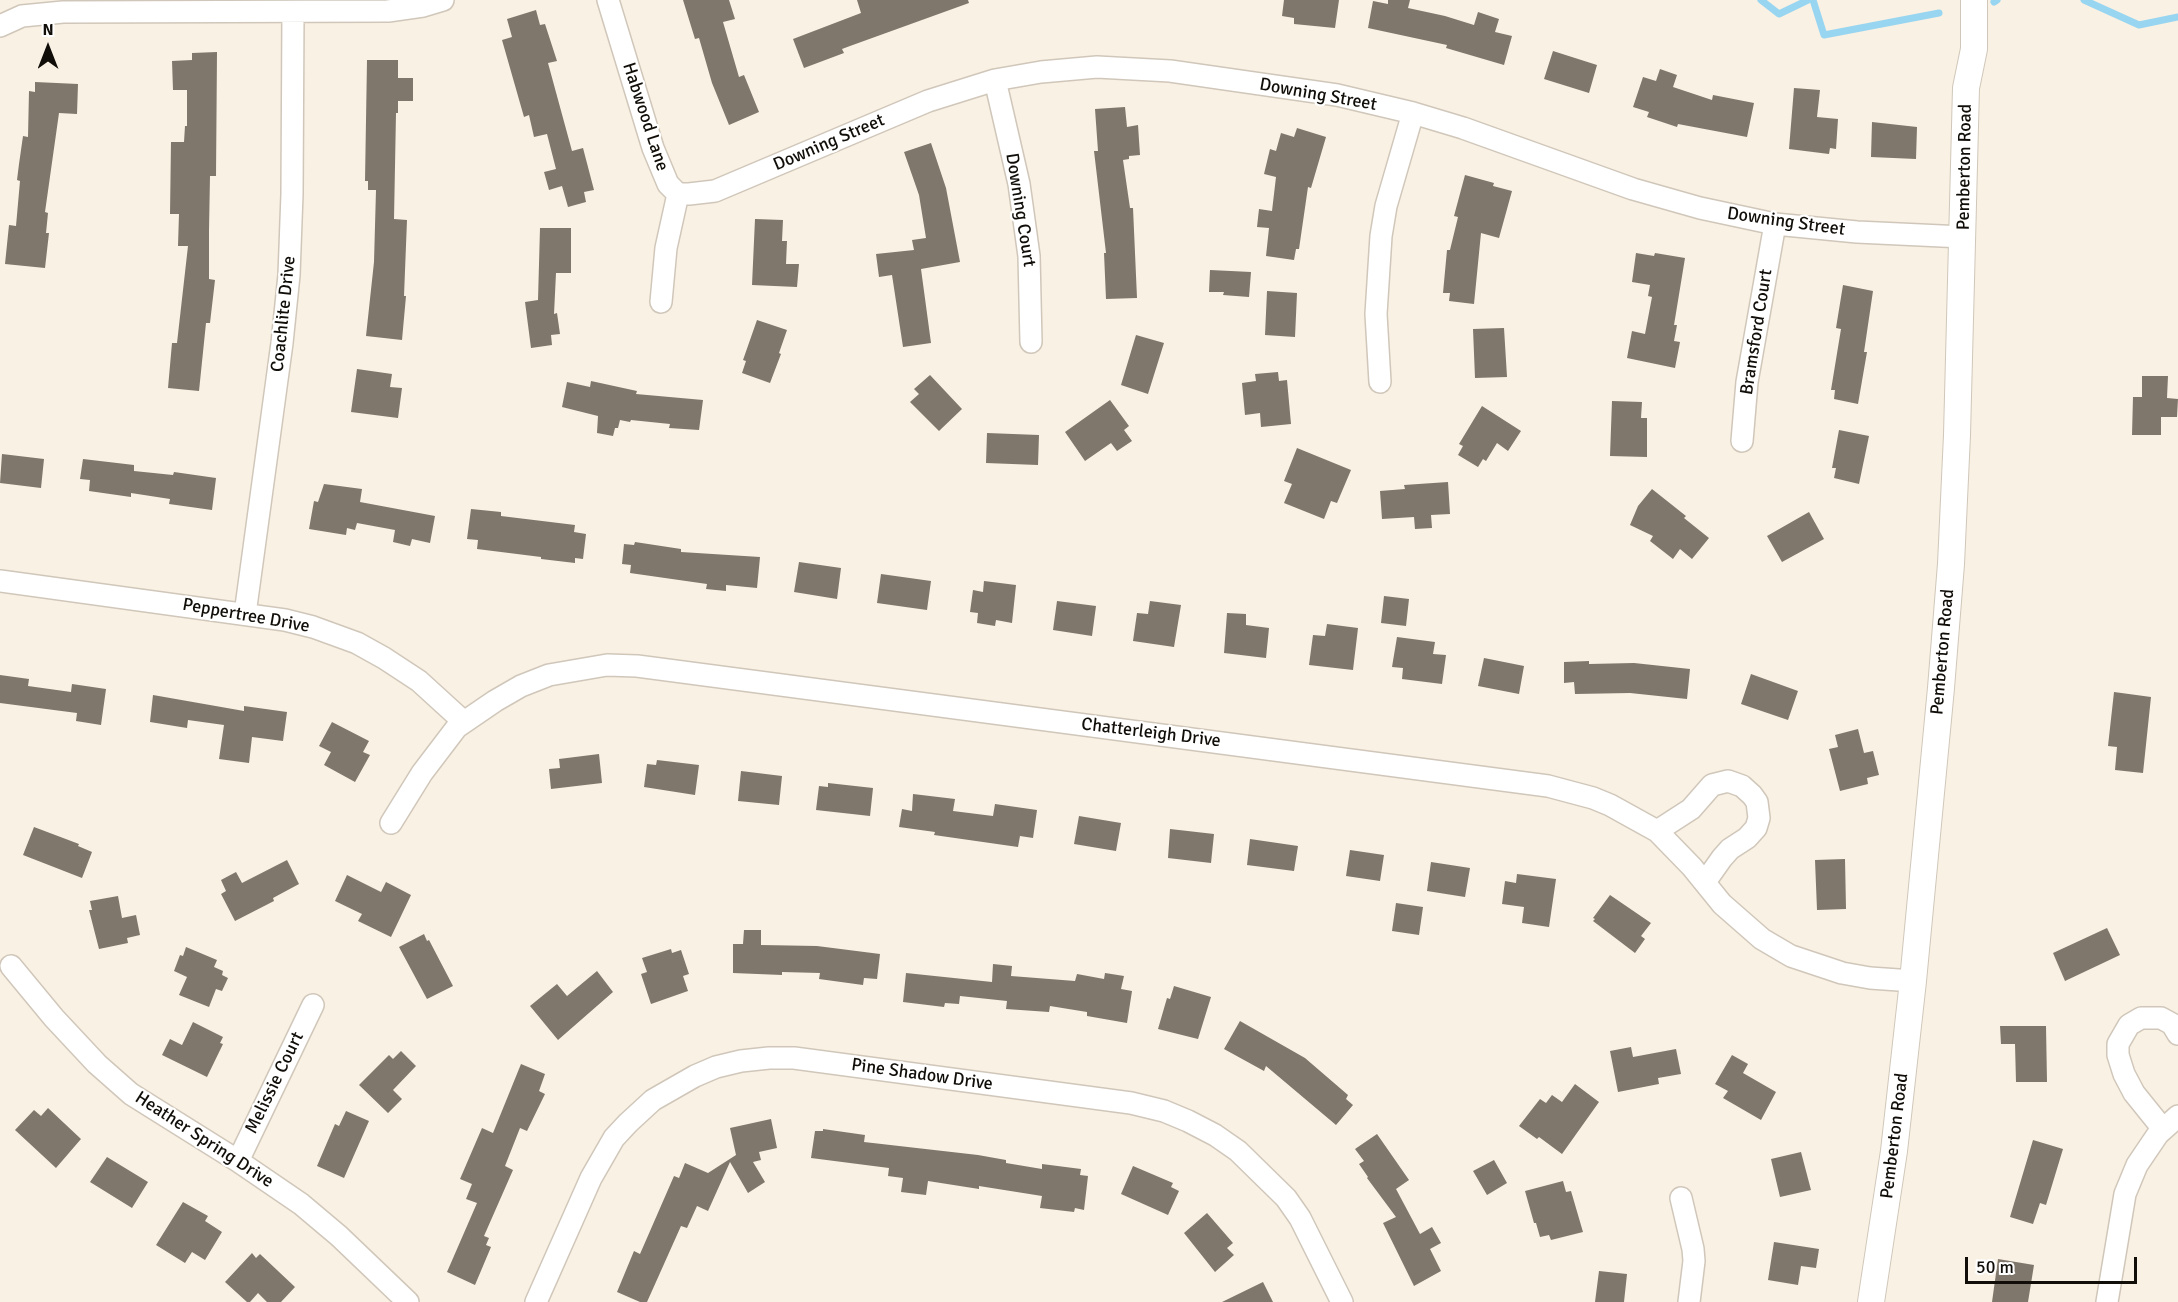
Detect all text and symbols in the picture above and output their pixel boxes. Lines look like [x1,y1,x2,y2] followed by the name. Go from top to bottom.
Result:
[18,18,78,78] north arrow
[42,20,54,40] text: N
[617,60,673,174] street label: Habwood Lane
[1258,74,1378,116] street label: Downing Street
[1953,104,1977,230] street label: Pemberton Road
[770,110,888,176] street label: Downing Street
[1000,151,1040,269] street label: Downing Court
[1726,203,1846,241] street label: Downing Street
[267,255,301,373] street label: Coachlite Drive
[1736,268,1778,396] street label: Bramsford Court
[1927,588,1959,716] street label: Pemberton Road
[181,594,311,638] street label: Peppertree Drive
[1080,714,1222,752] street label: Chatterleigh Drive
[241,1029,309,1137] street label: Melissie Court
[850,1054,994,1096] street label: Pine Shadow Drive
[1877,1072,1913,1200] street label: Pemberton Road
[131,1087,277,1193] street label: Heather Spring Drive
[1968,1245,2140,1283] scale bar
[1976,1256,2014,1278] text: 50 m

